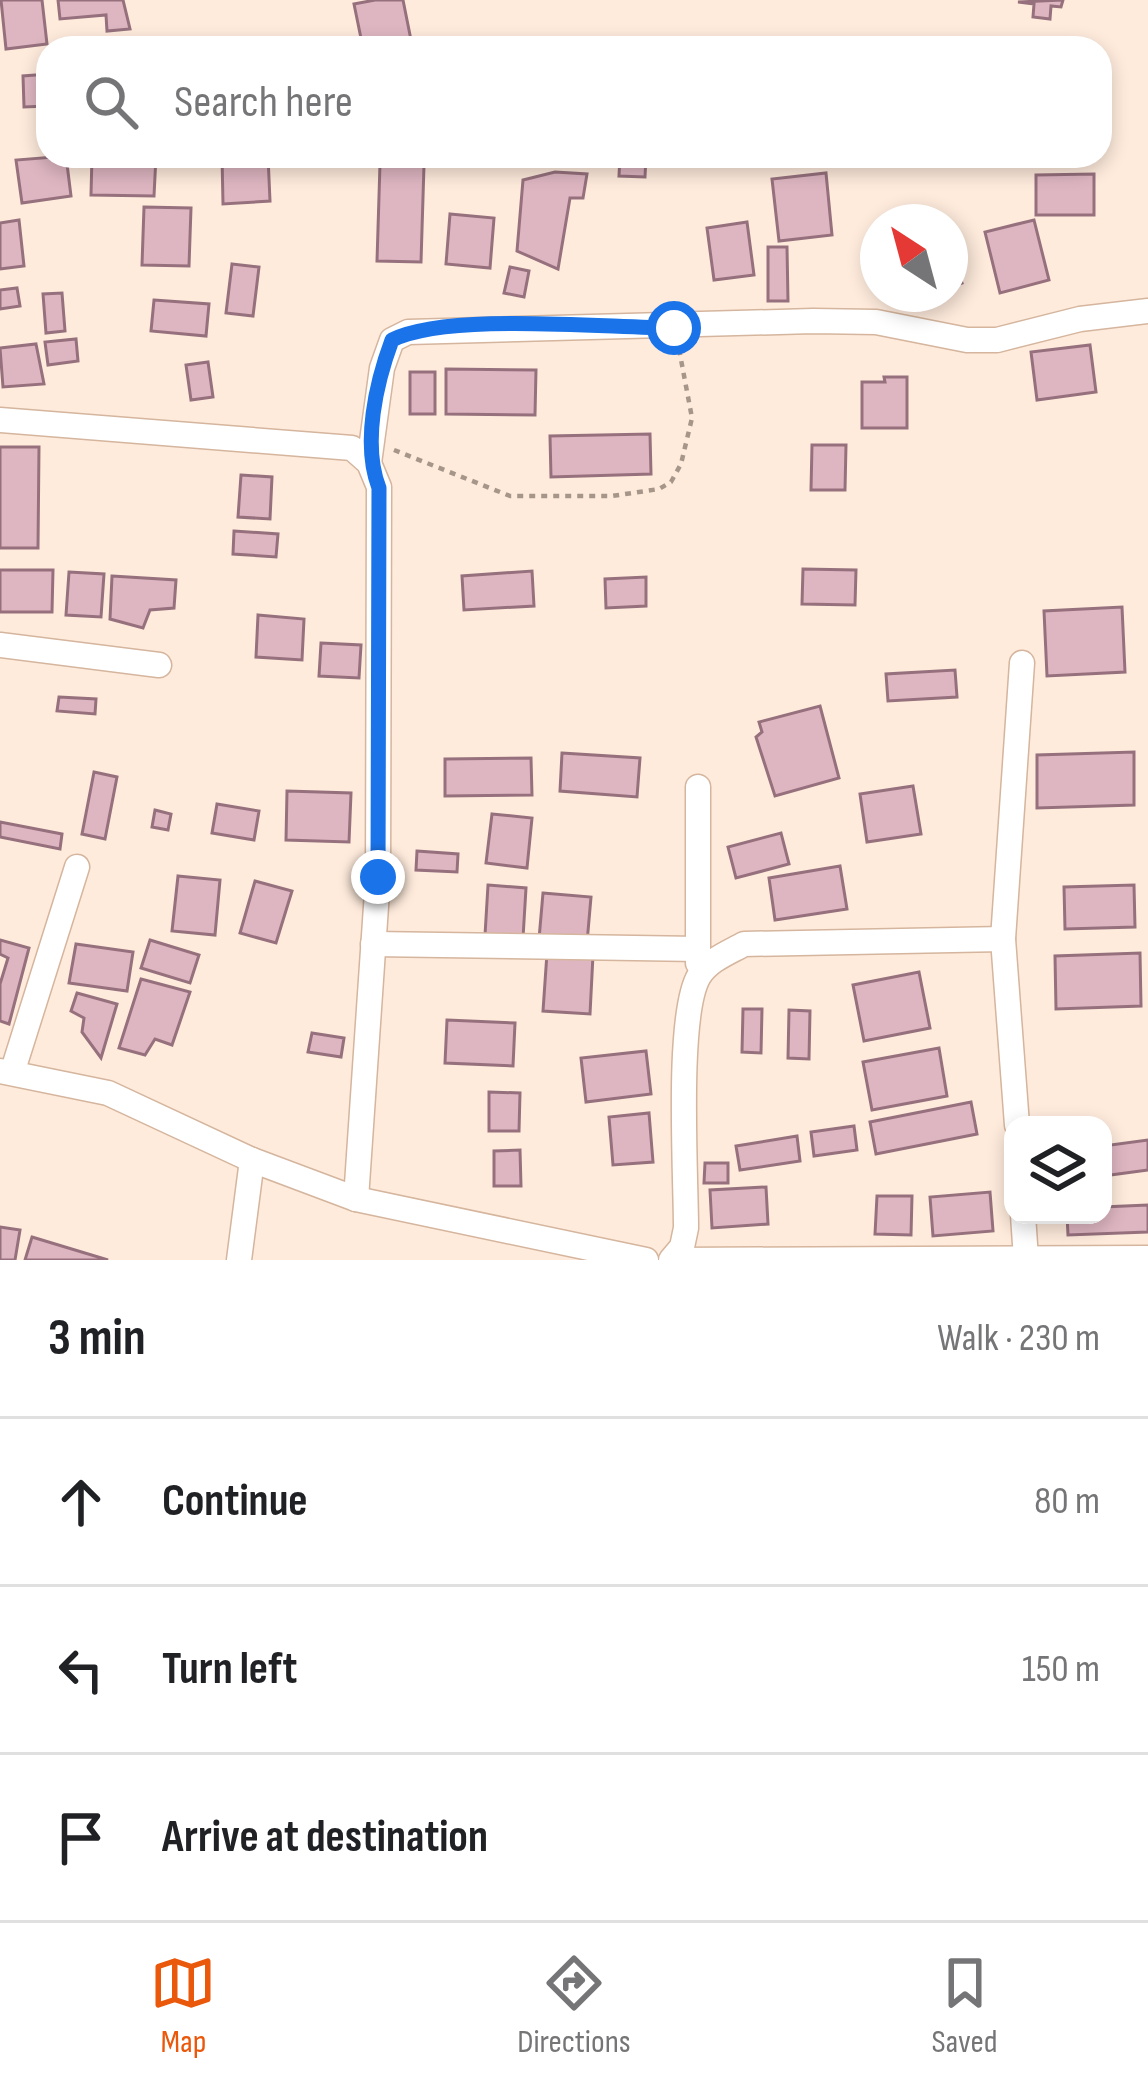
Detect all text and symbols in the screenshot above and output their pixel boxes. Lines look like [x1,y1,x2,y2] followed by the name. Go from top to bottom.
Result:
[36,36,1112,168] search box
[78,69,144,135] icon: search
[174,75,353,130] text: Search here
[860,204,968,312] north arrow
[647,301,701,355] route start
[351,850,405,904] route end
[1004,1116,1112,1224] map controls
[1004,1116,1112,1224] button: layers
[48,1308,146,1369] text: 3 min
[937,1315,1100,1362] text: Walk · 230 m
[48,1469,114,1535] icon: ahead
[162,1474,308,1529] text: Continue
[1034,1478,1100,1525] text: 80 m
[48,1637,114,1703] icon: left
[162,1642,297,1697] text: Turn left
[1022,1646,1100,1693] text: 150 m
[48,1805,114,1871] icon: arrive
[162,1810,488,1865] text: Arrive at destination
[150,1950,216,2062] tab: Map
[517,1950,631,2062] tab: Directions
[931,1950,998,2062] tab: Saved

